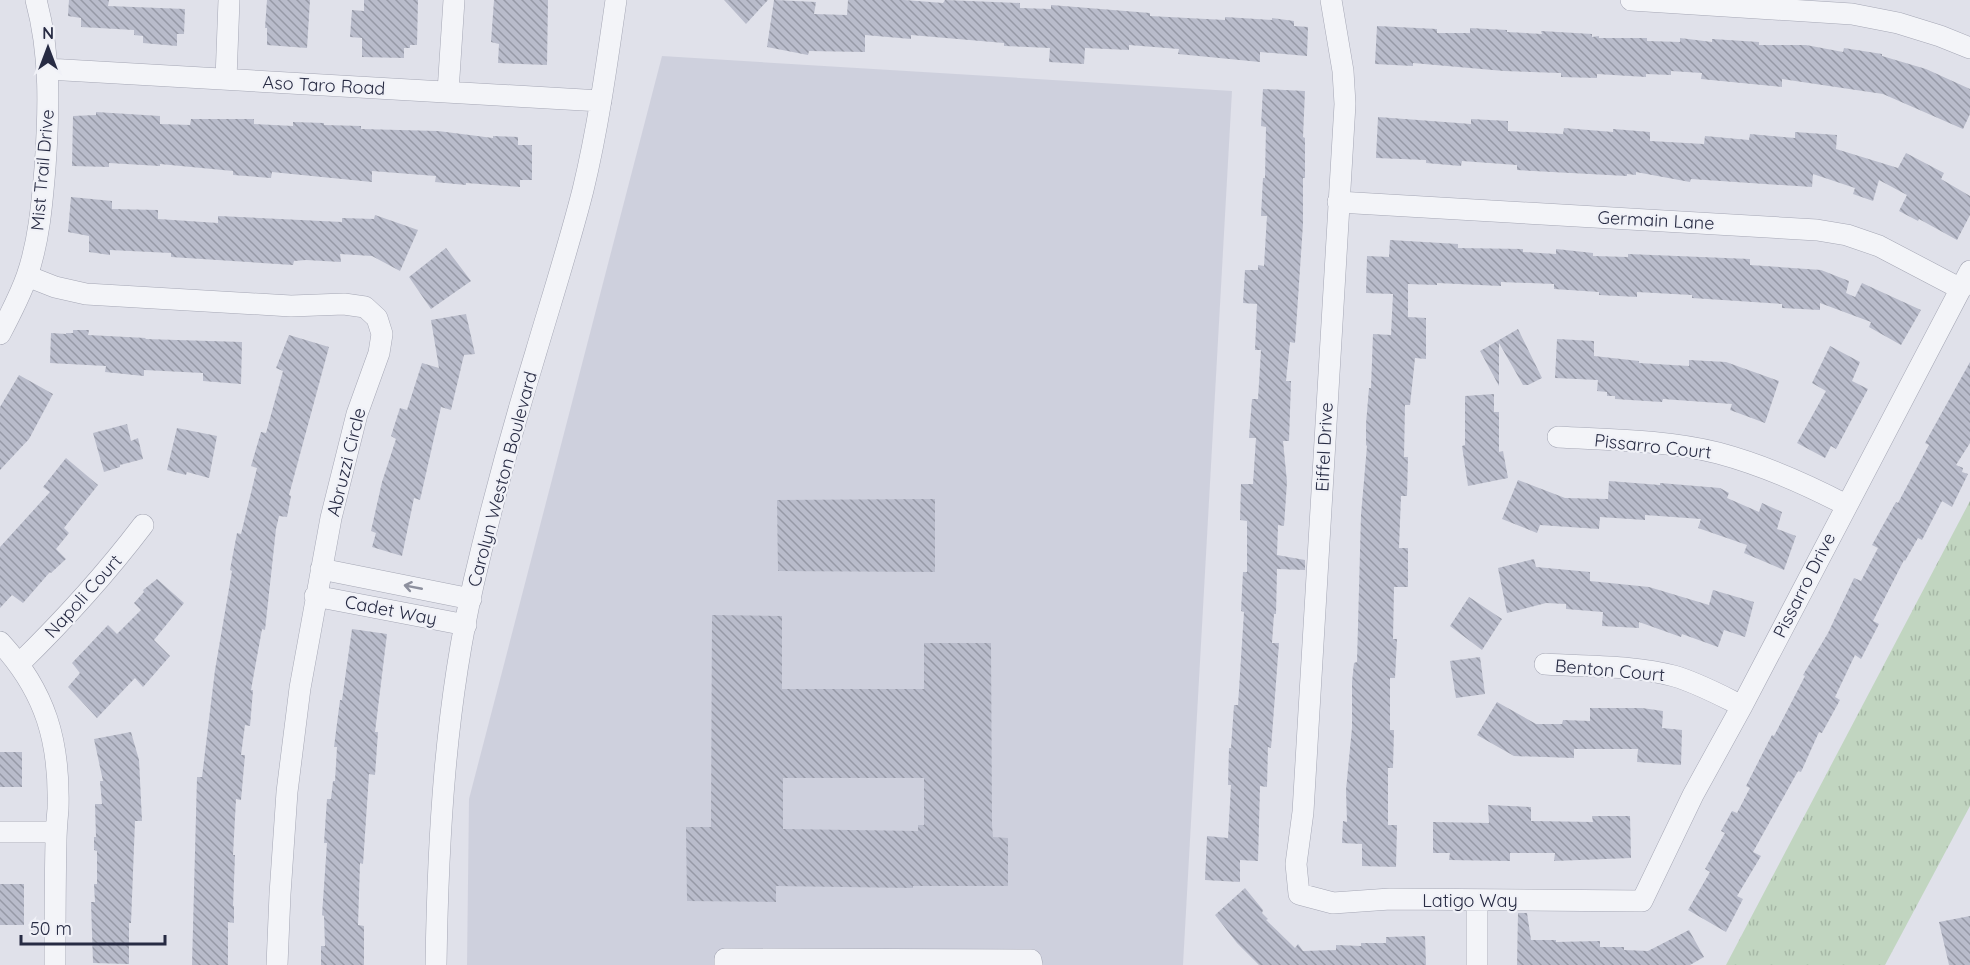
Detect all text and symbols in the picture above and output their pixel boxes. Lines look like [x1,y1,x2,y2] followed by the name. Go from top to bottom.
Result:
[18,18,78,78] north arrow
[42,23,54,43] text: N
[262,70,386,100] street label: Aso Taro Road
[25,108,59,232] street label: Mist Trail Drive
[1597,205,1715,235] street label: Germain Lane
[462,369,542,589] street label: Carolyn Weston Boulevard
[1310,402,1338,492] street label: Eiffel Drive
[321,405,371,519] street label: Abruzzi Circle
[1593,428,1713,464] street label: Pissarro Court
[1768,529,1840,641] street label: Pissarro Drive
[39,549,127,643] street label: Napoli Court
[404,581,424,592] one-way arrow
[343,590,439,630] street label: Cadet Way
[1554,654,1666,686] street label: Benton Court
[1422,889,1518,912] street label: Latigo Way
[21,908,165,946] scale bar
[30,917,72,940] text: 50 m

